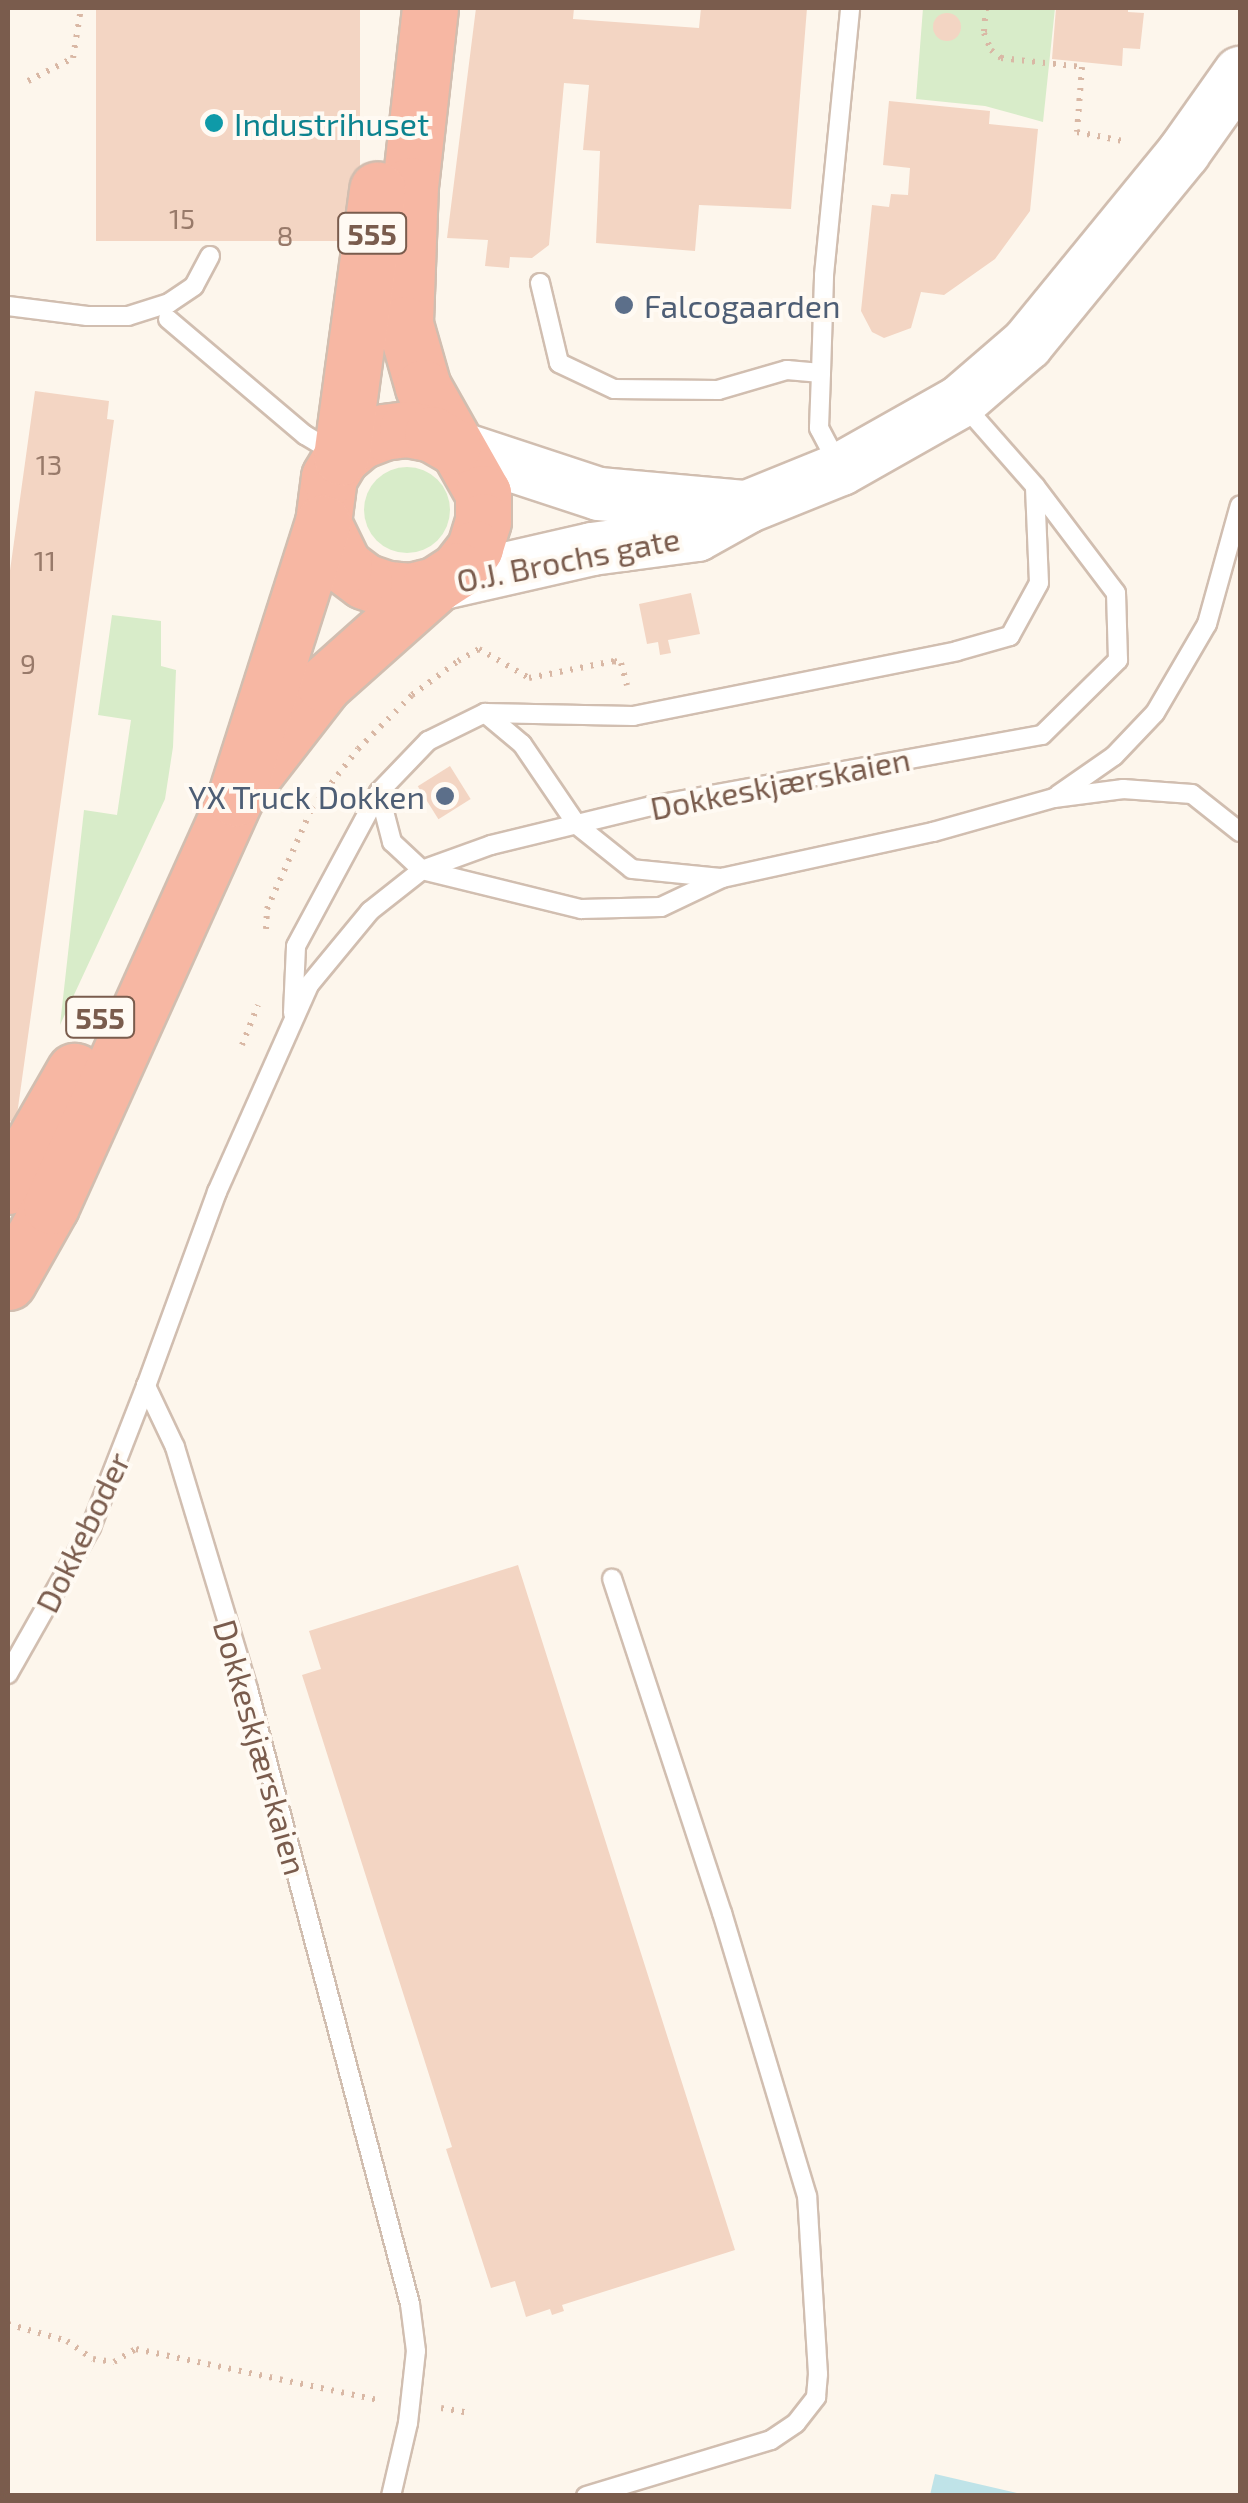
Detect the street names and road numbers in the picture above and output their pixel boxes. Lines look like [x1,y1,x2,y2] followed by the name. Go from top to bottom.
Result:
[337,208,407,258] road number: 555
[453,519,683,599] street label: O.J. Brochs gate
[647,739,913,827] street label: Dokkeskjærskaien
[65,992,135,1042] road number: 555
[27,1446,137,1618] street label: Dokkeboder
[206,1615,316,1879] street label: Dokkeskjærskaien

